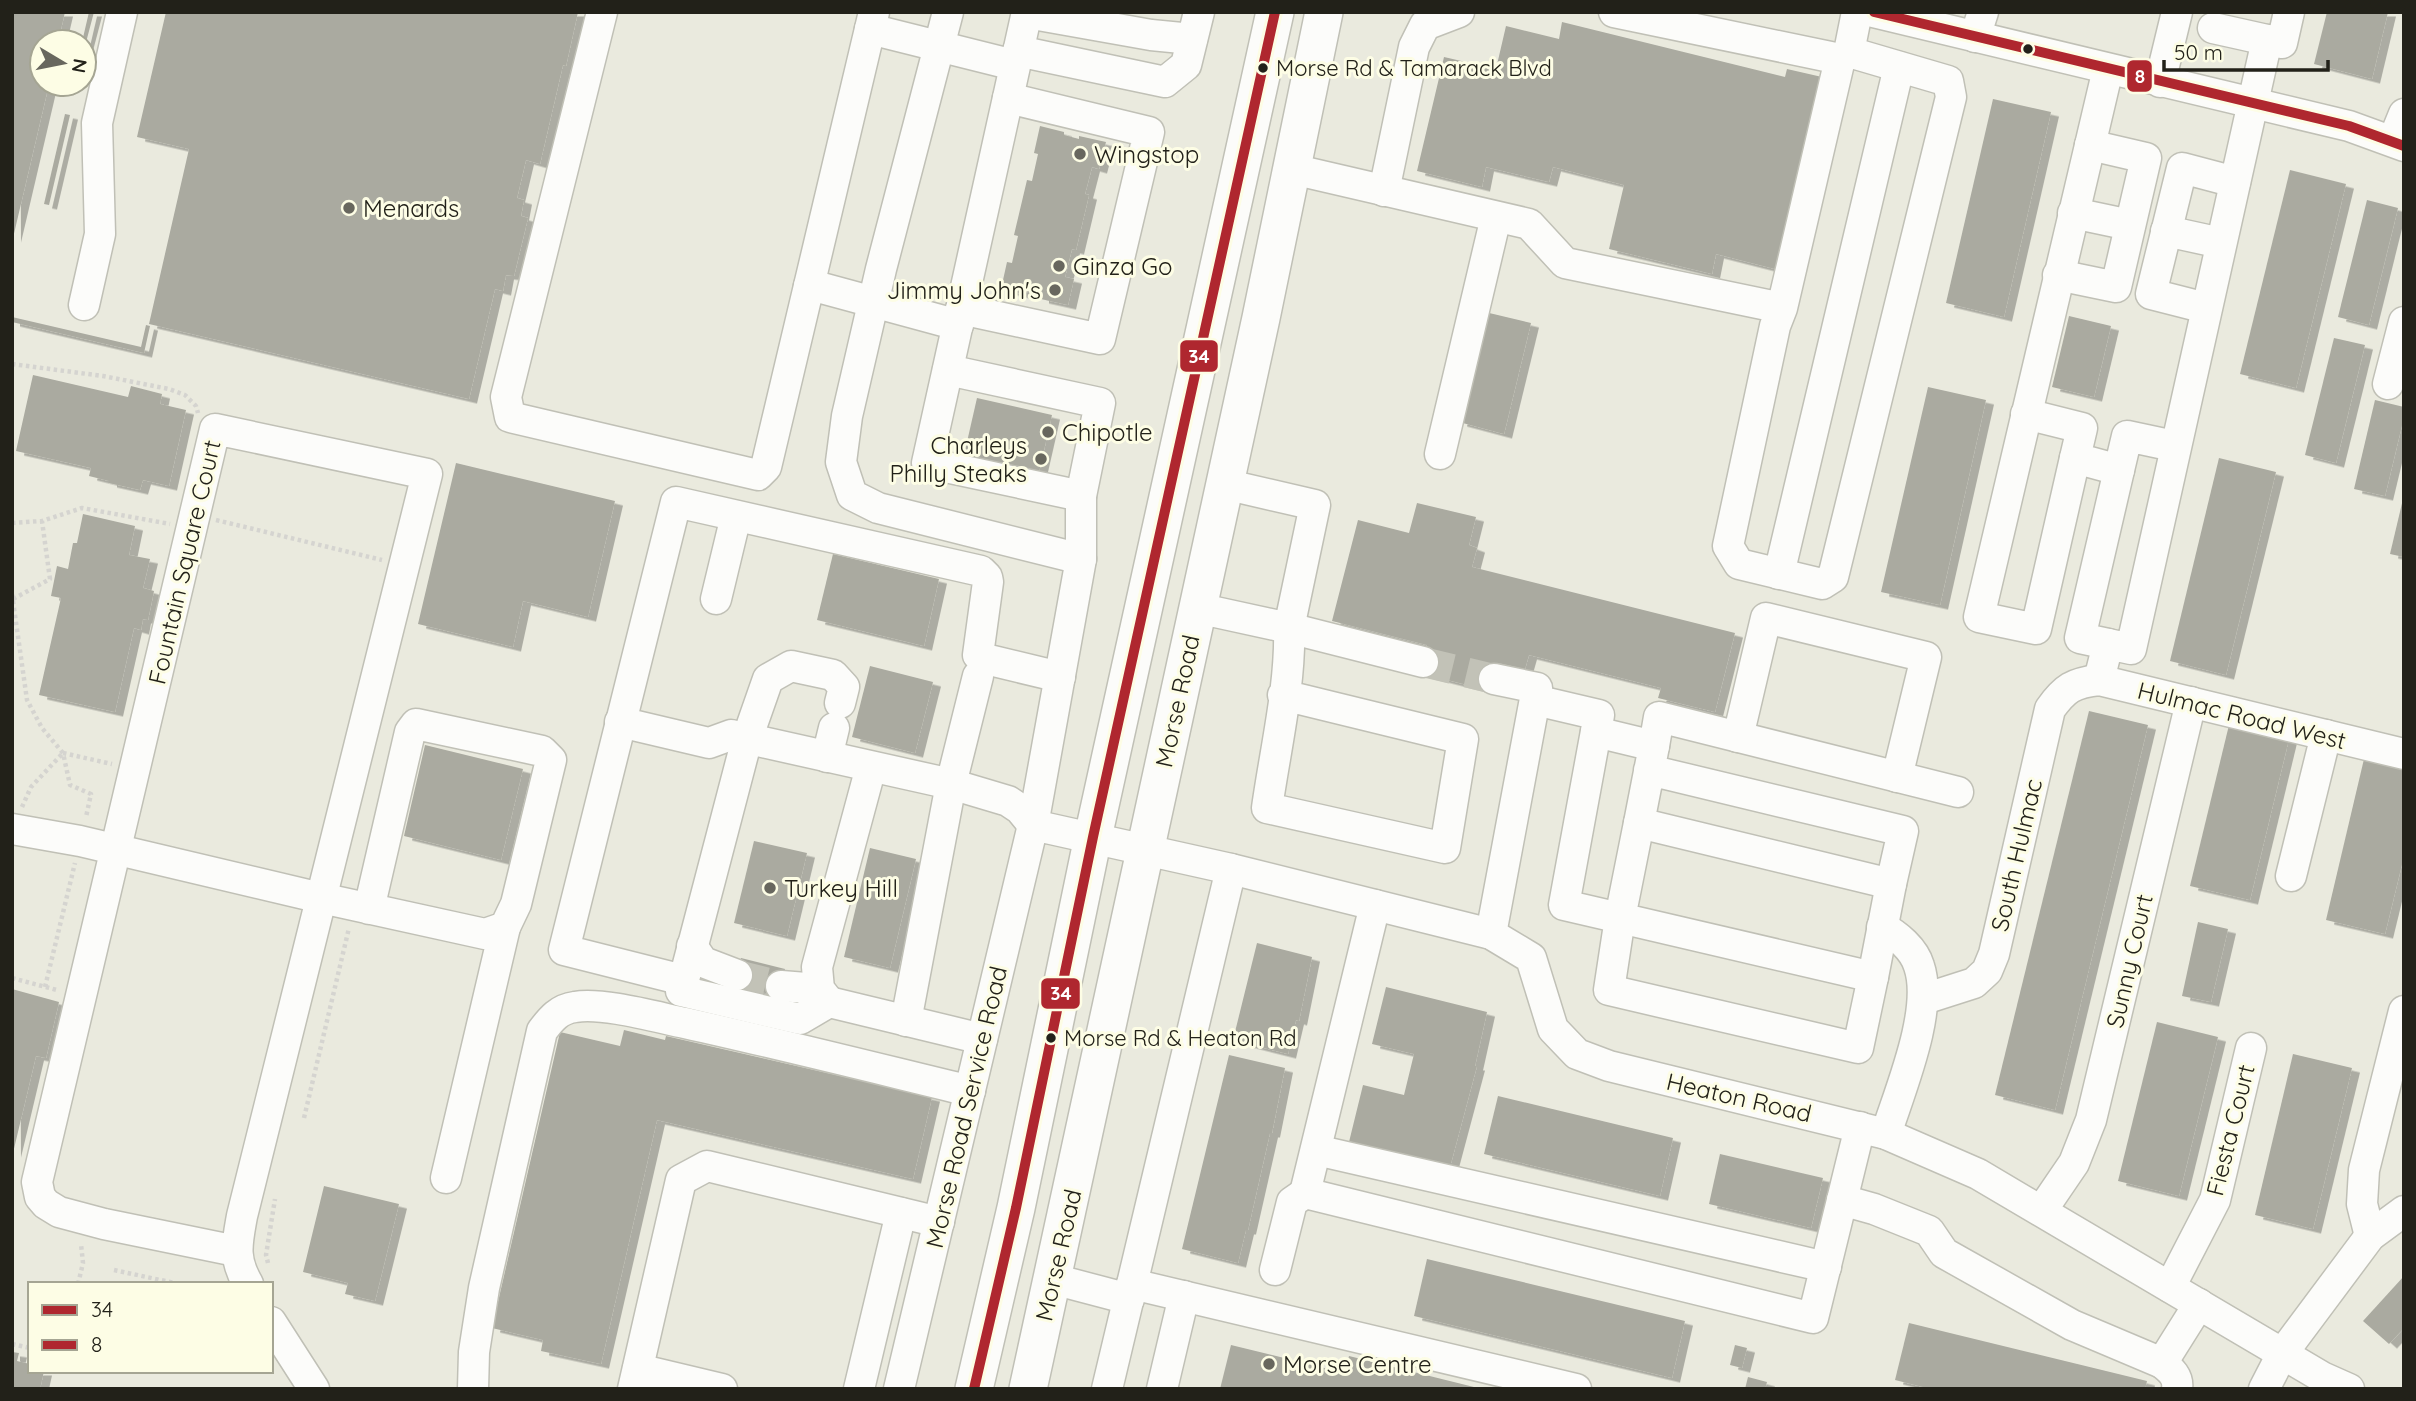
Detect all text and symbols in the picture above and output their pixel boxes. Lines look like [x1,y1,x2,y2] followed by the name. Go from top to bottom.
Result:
[28,28,98,98] north arrow
[2164,28,2328,72] scale bar
[2174,39,2223,65] text: 50 m
[2021,42,2035,56] unlabelled marker
[1276,54,1552,82] place label: Morse Rd & Tamarack Blvd
[67,57,93,75] text: N
[2126,59,2153,93] line badge: 8
[1256,61,1270,75] marker: Morse Rd & Tamarack Blvd
[2135,64,2145,88] text: 8
[1094,139,1199,169] place label: Wingstop
[1072,146,1088,162] marker: Wingstop
[363,193,459,223] place label: Menards
[341,200,357,216] marker: Menards
[1073,251,1172,281] place label: Ginza Go
[1051,258,1067,274] marker: Ginza Go
[887,275,1041,305] place label: Jimmy John's
[1047,282,1063,298] marker: Jimmy John's
[1179,339,1219,373] line badge: 34
[1188,344,1210,368] text: 34
[1062,417,1152,447] place label: Chipotle
[1040,424,1056,440] marker: Chipotle
[889,430,1027,488] place label: Charleys Philly Steaks
[141,437,227,687] street label: Fountain Square Court
[1033,451,1049,467] marker: Charleys Philly Steaks
[1148,632,1206,770] street label: Morse Road
[2135,675,2349,755] street label: Hulmac Road West
[1984,776,2048,934] street label: South Hulmac
[784,873,898,903] place label: Turkey Hill
[762,880,778,896] marker: Turkey Hill
[2099,891,2159,1031] street label: Sunny Court
[919,963,1013,1251] street label: Morse Road Service Road
[1040,977,1081,1010] line badge: 34
[1050,981,1072,1005] text: 34
[1064,1024,1297,1052] place label: Morse Rd & Heaton Rd
[1044,1031,1058,1045] marker: Morse Rd & Heaton Rd
[2199,1061,2261,1199] street label: Fiesta Court
[1664,1066,1814,1128] street label: Heaton Road
[1028,1186,1088,1324] street label: Morse Road
[28,1282,273,1373] legend
[91,1296,113,1322] text: 34
[91,1331,102,1357] text: 8
[1283,1349,1431,1379] place label: Morse Centre
[1261,1356,1277,1372] marker: Morse Centre

